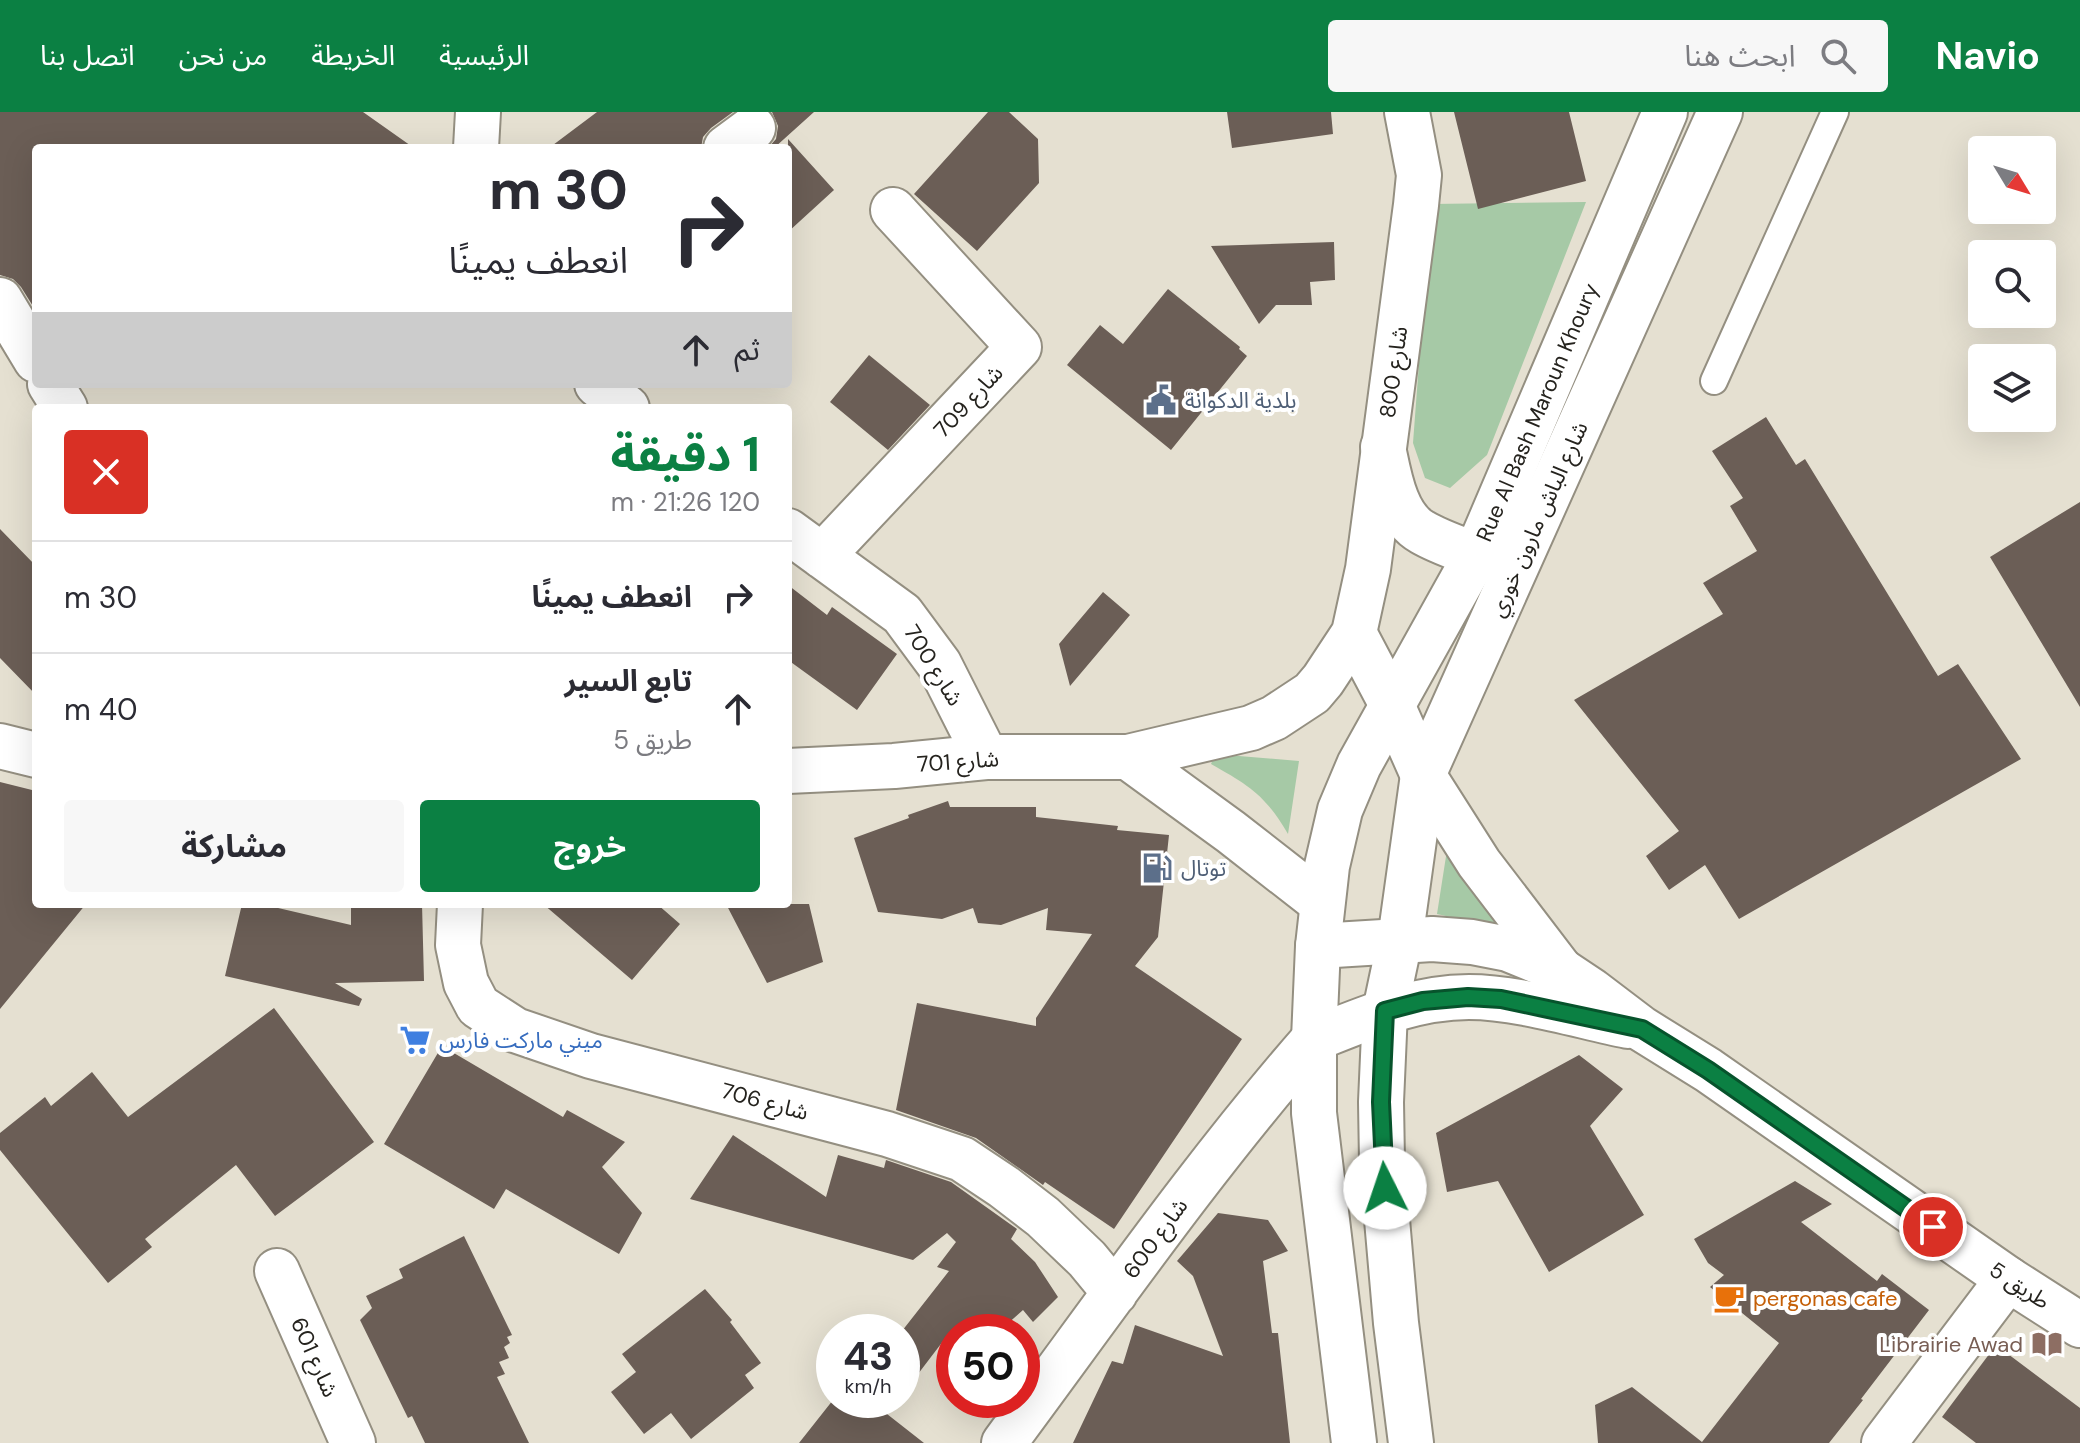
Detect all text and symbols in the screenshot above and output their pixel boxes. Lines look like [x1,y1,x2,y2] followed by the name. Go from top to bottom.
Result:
[1328,20,1888,92] search box
[1936,31,2040,81] text: Navio
[1816,34,1860,78] icon: search
[1684,36,1796,75] text: ابحث هنا
[40,37,135,74] text: اتصل بنا
[179,37,267,74] text: من نحن
[311,37,395,74] text: الخريطة
[439,37,529,74] text: الرئيسية
[1968,136,2056,224] north arrow
[1968,136,2056,432] map controls
[489,153,628,226] text: 30 m
[656,176,760,280] icon: right
[449,237,628,284] text: انعطف يمينًا
[1968,240,2056,328] button: search
[1469,279,1605,546] street label: Rue Al Bash Maroun Khoury
[1373,324,1416,420] street label: 800 شارع
[674,328,718,372] icon: ahead
[734,330,760,369] text: ثم
[1968,344,2056,432] button: layers
[927,359,1011,445] street label: شارع 709
[1144,383,1178,417] public building icon: بلدية الدكوانة
[1185,386,1296,415] place label: بلدية الدكوانة
[1482,417,1597,622] street label: شارع الباش مارون خوري
[610,423,760,486] text: 1 دقيقة
[64,430,148,514] button: close
[611,485,760,519] text: 120 m · 21:26
[716,575,760,619] icon: right
[532,577,692,616] text: انعطف يمينًا
[64,578,137,617] text: 30 m
[896,619,970,712] street label: شارع 700
[565,661,692,700] text: تابع السير
[716,687,760,731] icon: ahead
[64,690,137,729] text: 40 m
[613,723,692,757] text: طريق 5
[916,744,1000,781] street label: شارع 701
[64,800,404,892] button: مشاركة
[420,800,760,892] button: خروج
[1140,851,1174,885] fuel station icon: توتال
[1181,854,1226,883] place label: توتال
[398,1023,432,1057] supermarket icon: ميني ماركت فارس
[439,1026,603,1057] place label: ميني ماركت فارس
[718,1076,812,1129] street label: شارع 706
[1343,1146,1427,1230] position arrow
[1116,1192,1196,1285] street label: شارع 600
[1899,1193,1967,1261] pin
[1911,1205,1955,1249] icon: arrive
[1984,1255,2056,1316] street label: طريق 5
[1712,1281,1746,1315] cafe icon: pergonas cafe
[1753,1284,1898,1313] place label: pergonas cafe
[282,1313,345,1402] street label: شارع 601
[936,1314,1040,1418] speed limit sign: 50
[2030,1327,2064,1361] library icon: Librairie Awad
[843,1330,893,1382] text: 43
[1879,1330,2023,1359] place label: Librairie Awad
[844,1373,892,1399] text: km/h

